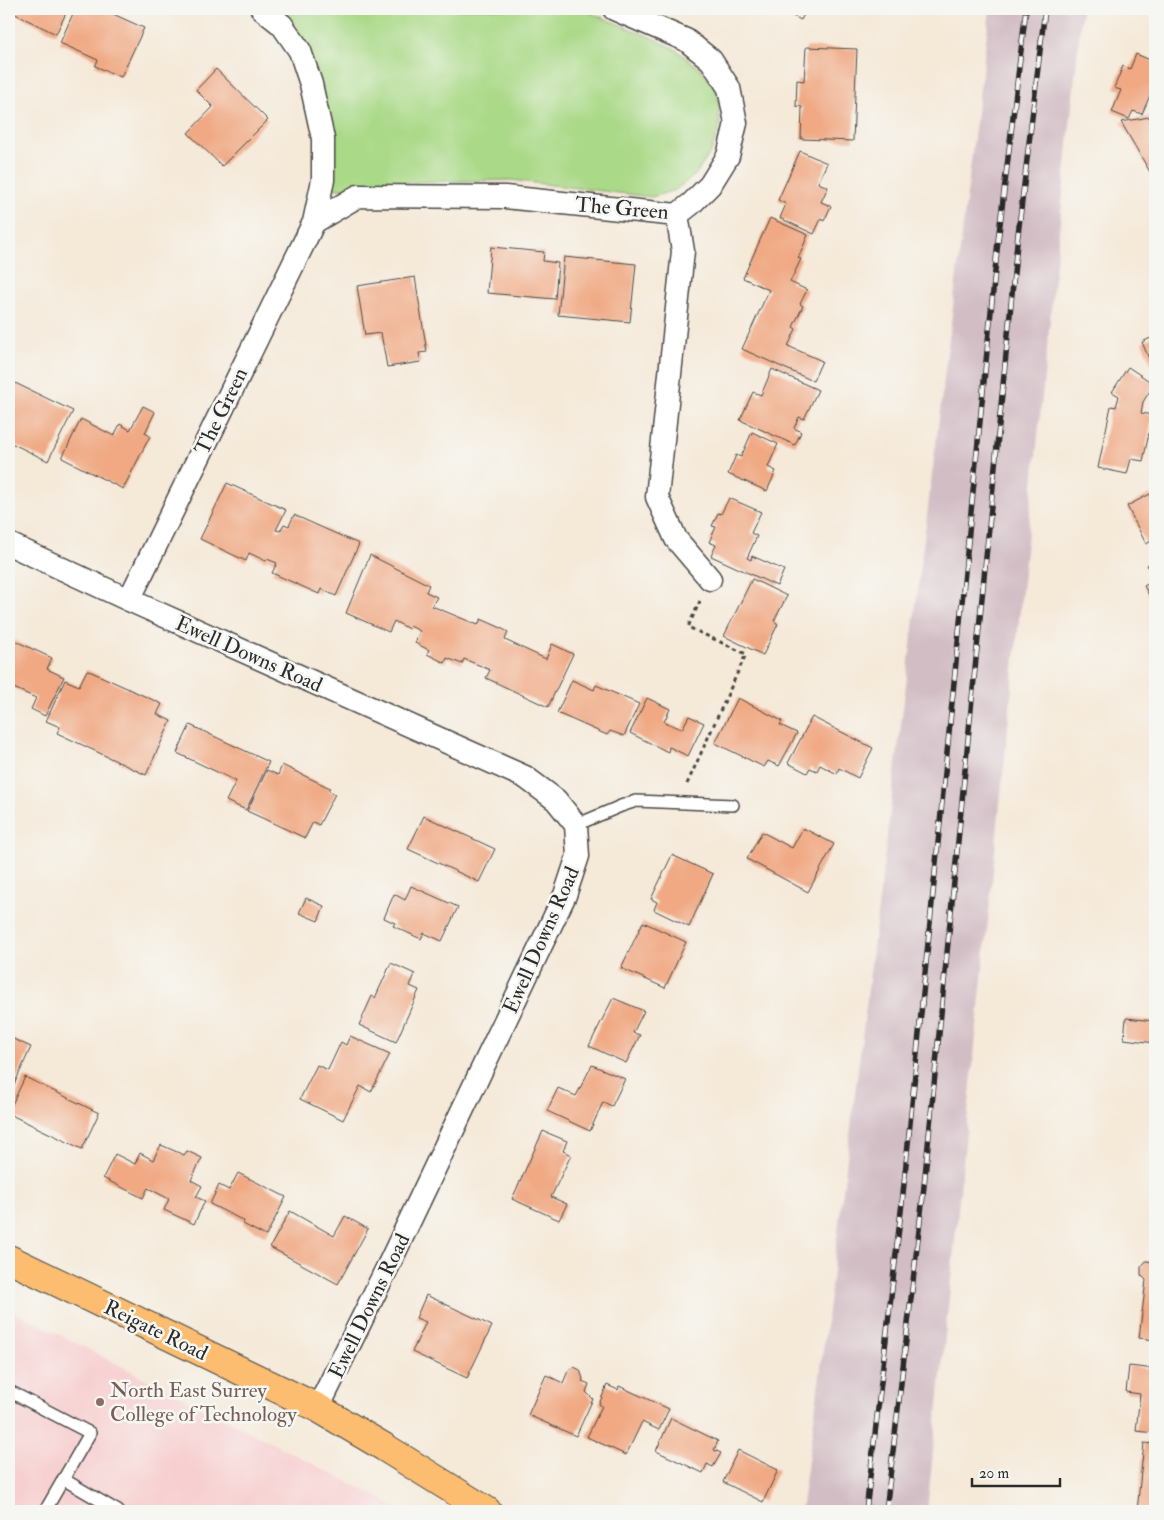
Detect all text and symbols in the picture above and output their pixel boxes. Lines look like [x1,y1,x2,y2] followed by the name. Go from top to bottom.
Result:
[574,191,670,226] street label: The Green
[189,363,254,459] street label: The Green
[171,610,327,699] street label: Ewell Downs Road
[497,862,586,1018] street label: Ewell Downs Road
[323,1229,417,1383] street label: Ewell Downs Road
[99,1294,213,1367] street label: Reigate Road
[110,1377,298,1428] place label: North East Surrey College of Technology
[94,1396,106,1408] marker: North East Surrey College of Technology
[972,1455,1059,1487] scale bar
[979,1464,1009,1483] text: 20 m

